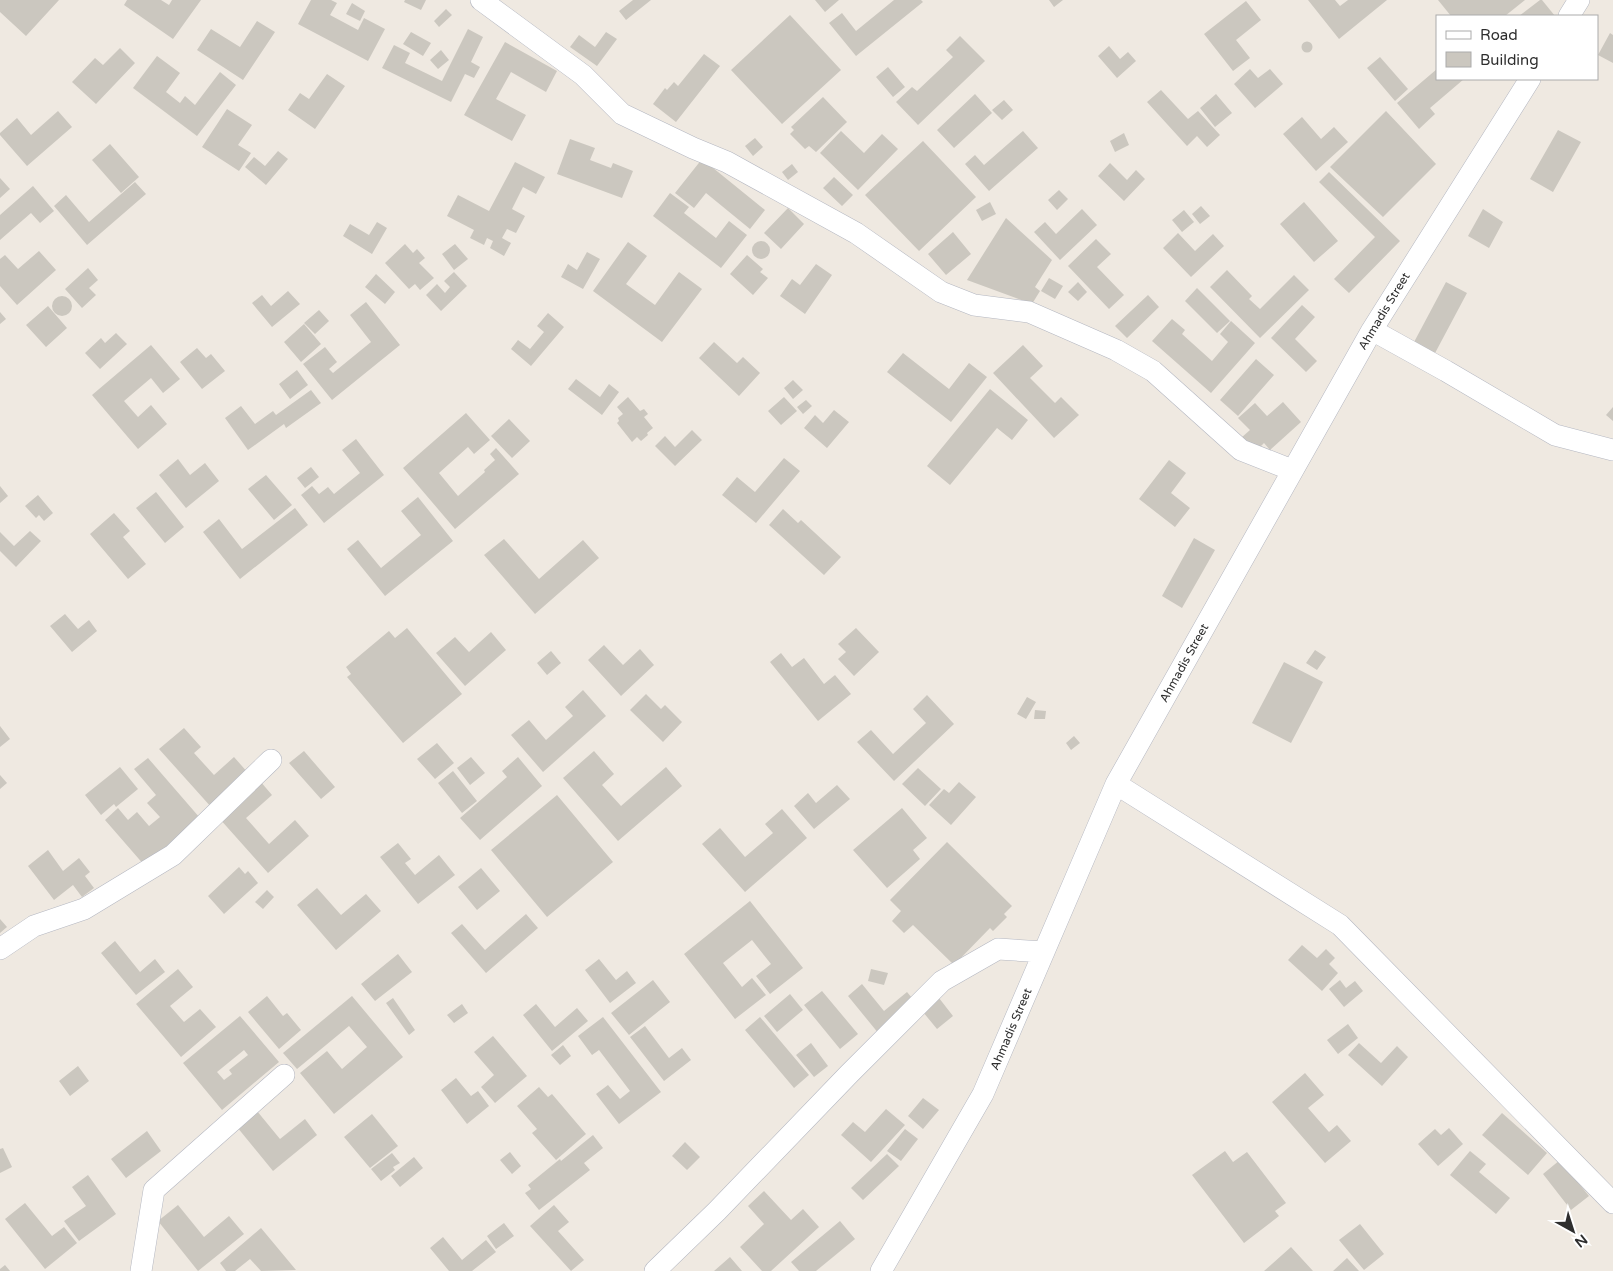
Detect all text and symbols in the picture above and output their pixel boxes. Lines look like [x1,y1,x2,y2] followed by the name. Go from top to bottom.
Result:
[1436,15,1598,80] legend
[1480,26,1518,44] text: Road
[1480,51,1539,69] text: Building
[1355,269,1413,352] street label: Ahmadis Street
[1157,621,1212,705] street label: Ahmadis Street
[987,986,1035,1072] street label: Ahmadis Street
[1548,1206,1598,1256] north arrow
[1571,1231,1591,1251] text: N

